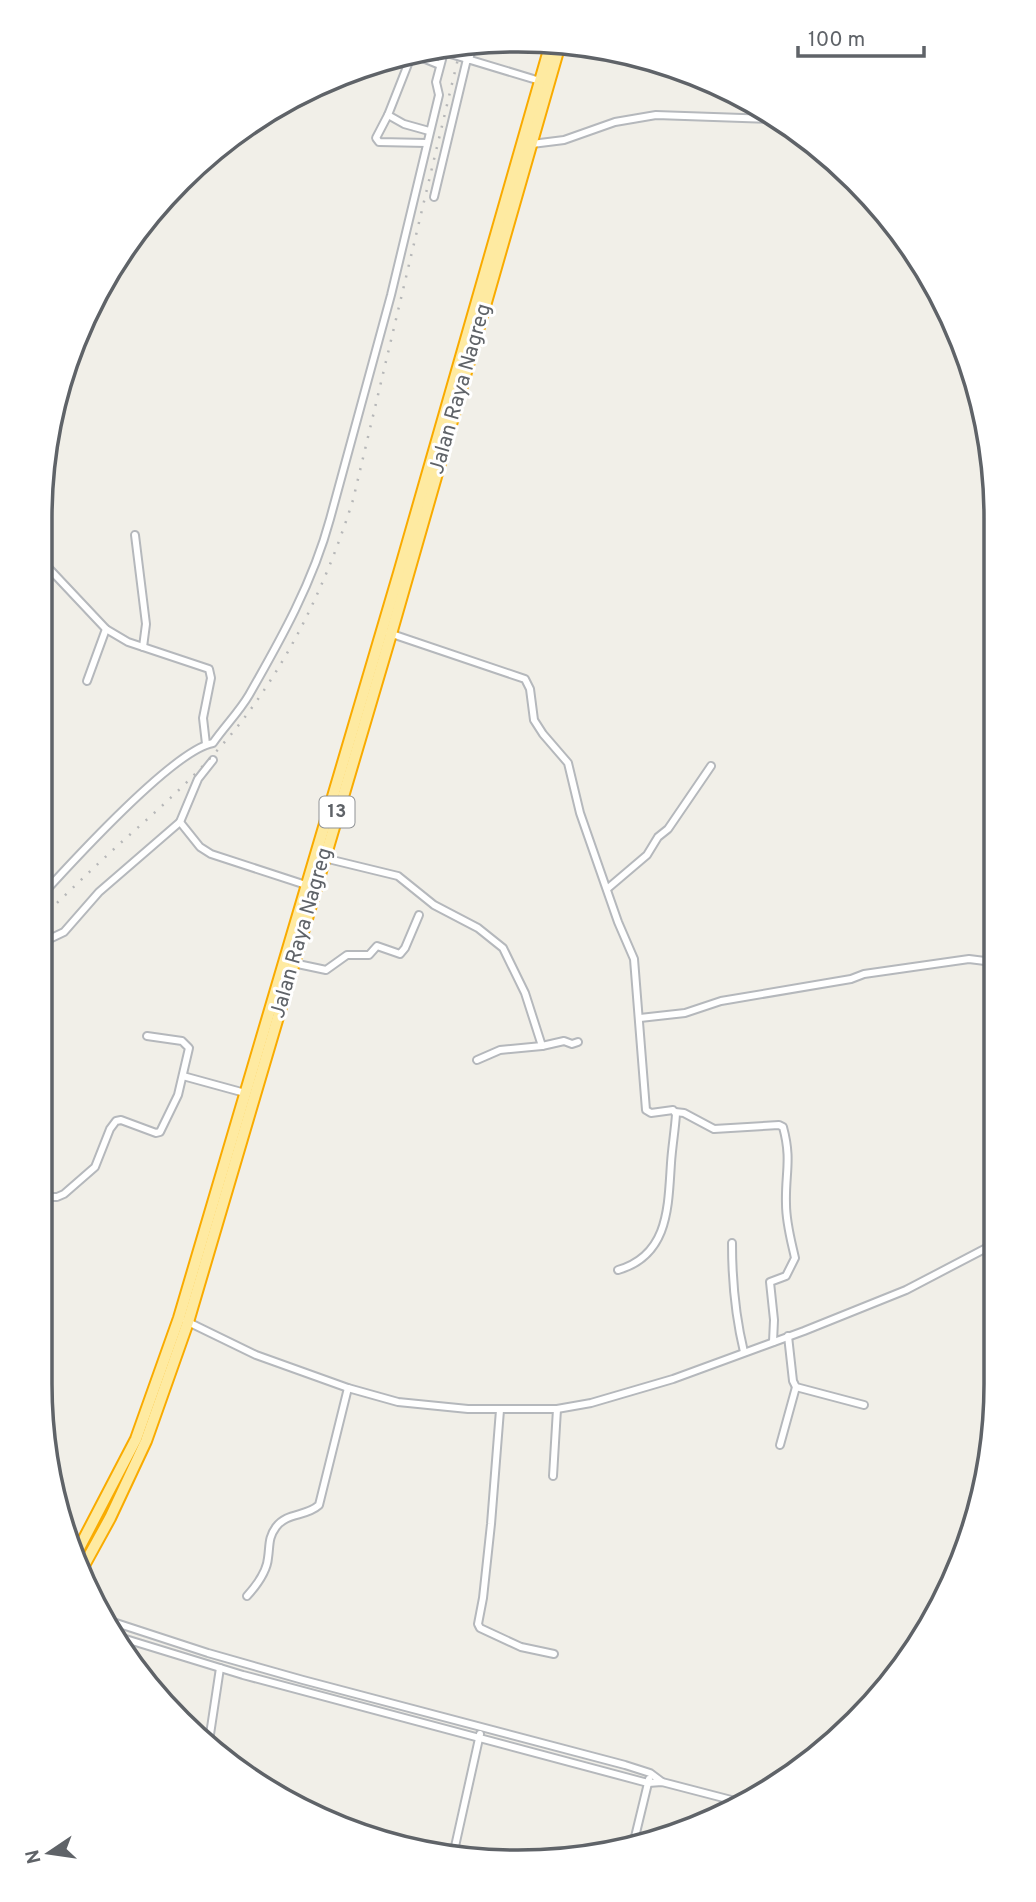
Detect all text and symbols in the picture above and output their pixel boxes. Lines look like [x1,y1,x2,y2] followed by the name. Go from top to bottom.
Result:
[798,14,924,58] scale bar
[808,27,865,54] text: 100 m
[424,301,498,477] street label: Jalan Raya Nagreg
[320,796,354,828] road number: 13
[265,845,339,1021] street label: Jalan Raya Nagreg
[14,1818,84,1888] north arrow
[21,1847,48,1866] text: N

